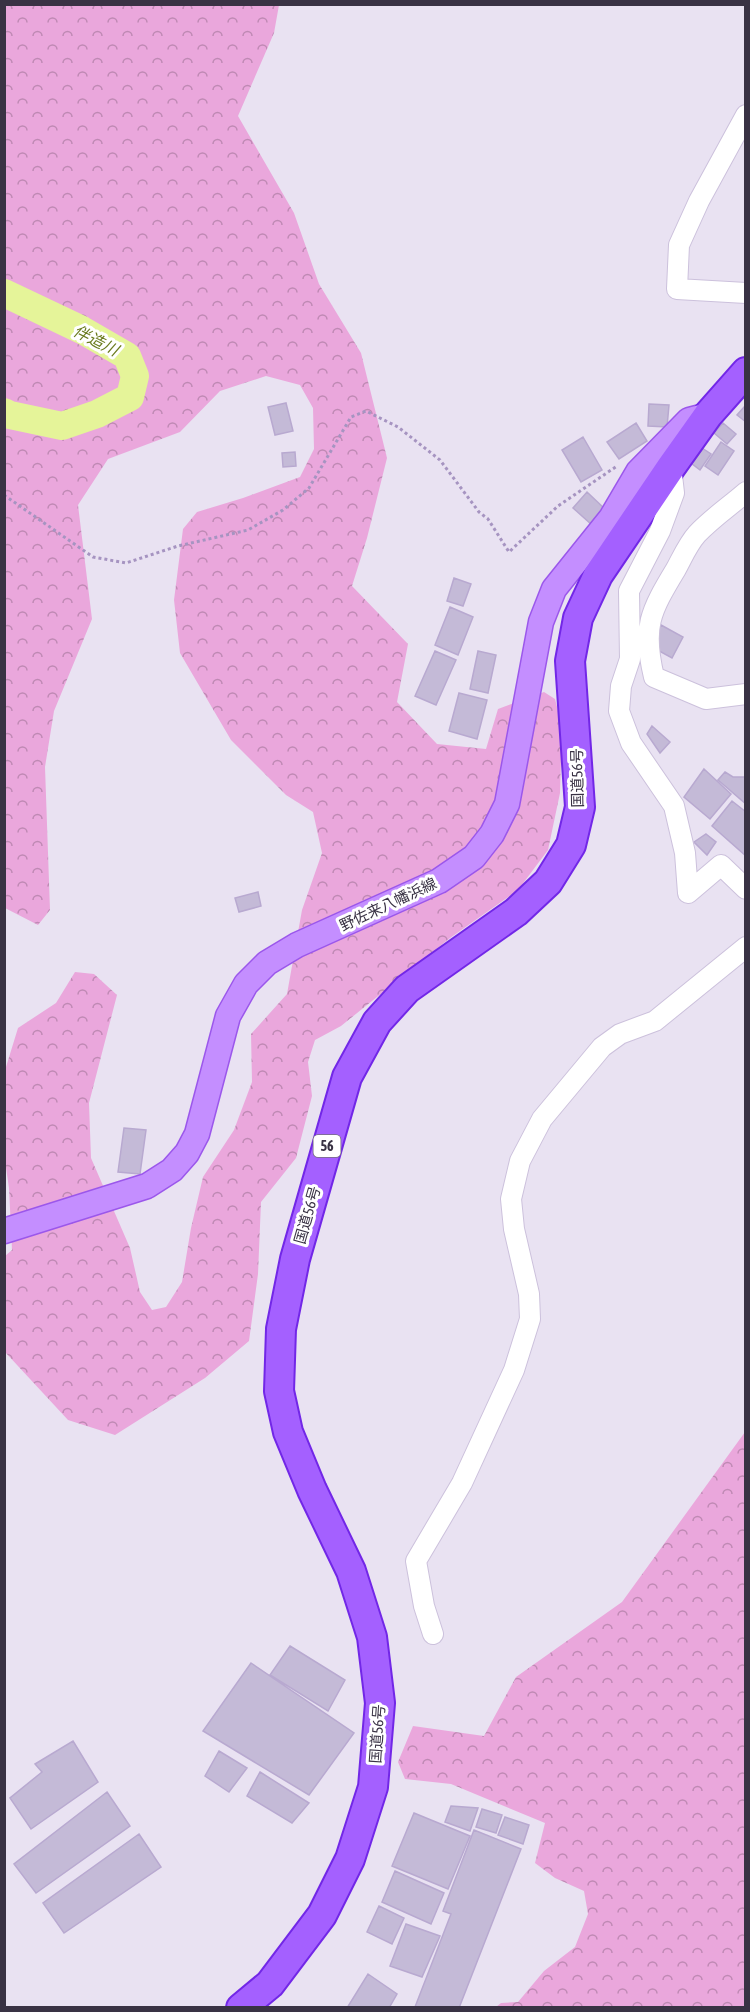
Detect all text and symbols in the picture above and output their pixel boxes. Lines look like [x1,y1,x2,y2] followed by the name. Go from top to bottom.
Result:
[71,321,123,360] water label: 伴造川
[568,748,586,808] street label: 国道56号
[337,874,439,934] street label: 野佐来八幡浜線
[314,1135,340,1157] road number: 56
[291,1184,323,1246] street label: 国道56号
[366,1704,388,1764] street label: 国道56号

